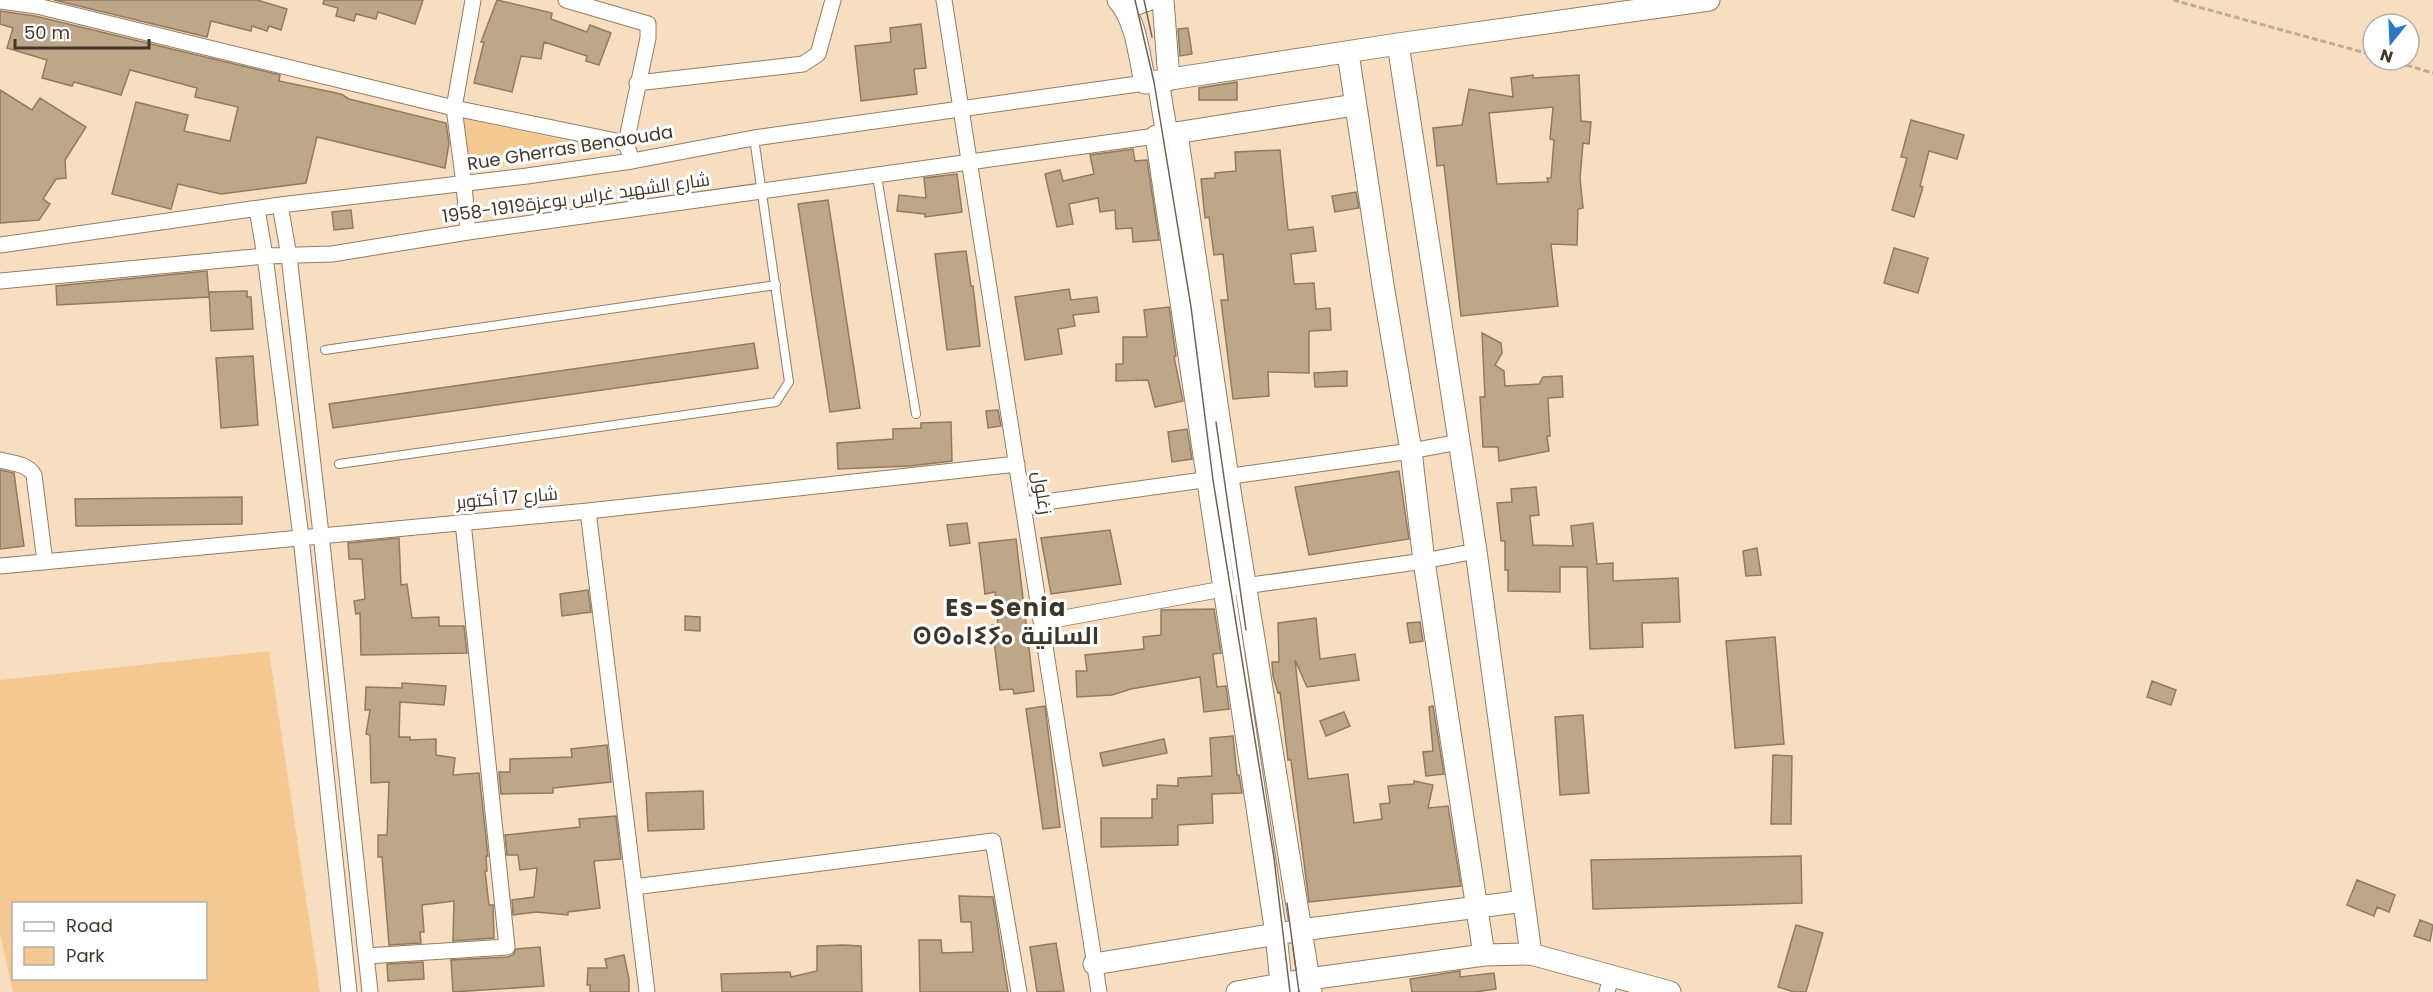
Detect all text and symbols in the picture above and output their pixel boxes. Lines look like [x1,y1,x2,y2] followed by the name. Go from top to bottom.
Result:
[15,12,148,50] scale bar
[2361,12,2421,72] north arrow
[24,20,70,45] text: 50 m
[2377,43,2396,69] text: N
[465,119,675,176] street label: Rue Gherras Benaouda
[441,166,711,229] street label: شارع الشهيد غراس بوعزة1919-1958
[1027,470,1058,516] street label: زغلول
[454,481,559,514] street label: شارع 17 أكتوبر
[913,591,1099,652] district label: Es-Senia ⵙⵙⴰⵏⵉⵢⴰ السانية
[12,902,207,980] legend
[66,913,113,938] text: Road
[66,943,105,968] text: Park

